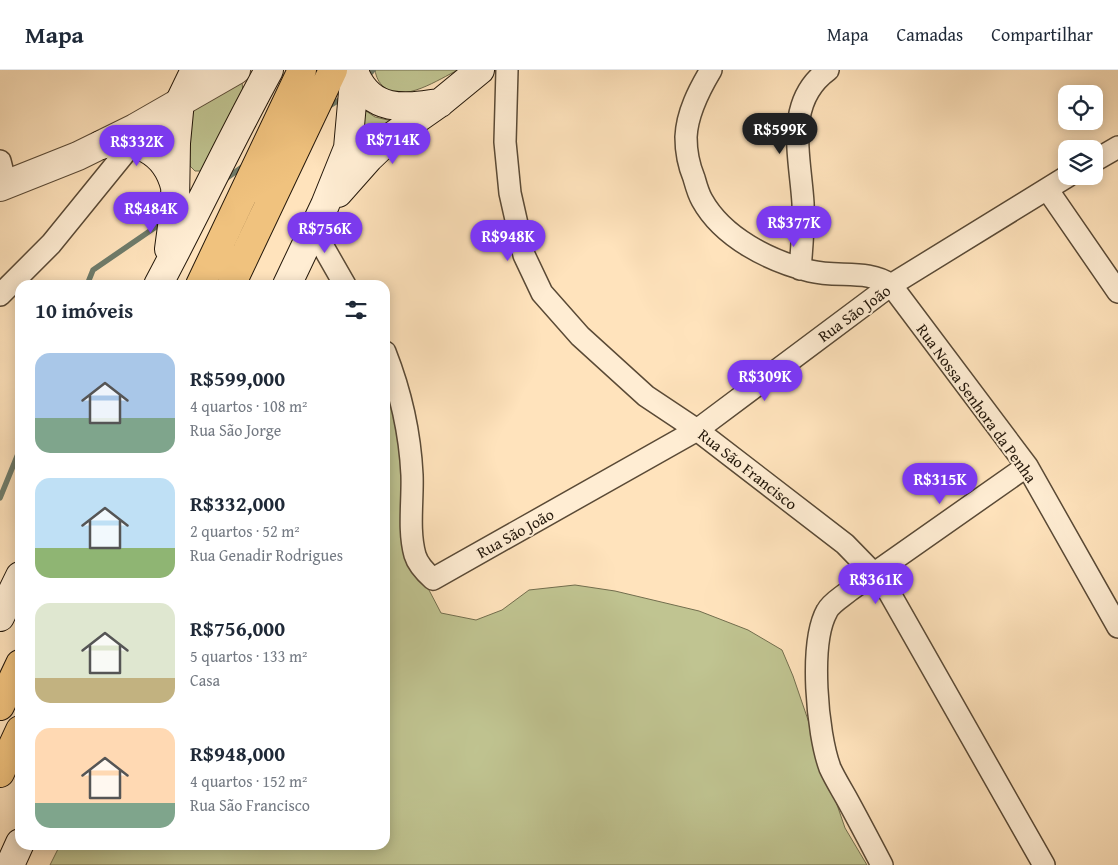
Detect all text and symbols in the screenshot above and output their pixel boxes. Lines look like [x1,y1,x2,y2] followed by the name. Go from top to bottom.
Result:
[25,17,84,52] text: Mapa
[827,21,868,48] text: Mapa
[896,21,963,48] text: Camadas
[991,21,1093,48] text: Compartilhar
[1058,85,1103,185] map controls
[1058,85,1103,130] button: locate
[739,112,821,155] pin: R$599K
[753,117,807,141] text: R$599K
[352,122,434,165] pin: R$714K
[96,124,178,167] pin: R$332K
[366,127,420,151] text: R$714K
[110,129,164,153] text: R$332K
[1058,140,1103,185] button: layers
[110,191,192,234] pin: R$484K
[124,196,178,220] text: R$484K
[753,206,835,248] pin: R$377K
[767,210,821,234] text: R$377K
[284,212,366,254] pin: R$756K
[298,216,352,240] text: R$756K
[467,220,549,262] pin: R$948K
[481,224,535,248] text: R$948K
[813,278,895,348] street label: Rua São João
[35,295,133,326] text: 10 imóveis
[342,296,370,324] icon: filters
[911,318,1043,488] street label: Rua Nossa Senhora da Penha
[724,360,806,402] pin: R$309K
[190,363,285,394] text: R$599,000
[738,364,792,388] text: R$309K
[75,373,135,433] icon: home
[190,394,307,418] text: 4 quartos · 108 m²
[190,418,281,442] text: Rua São Jorge
[693,423,803,515] street label: Rua São Francisco
[899,462,981,505] pin: R$315K
[913,467,967,491] text: R$315K
[190,488,285,519] text: R$332,000
[75,498,135,558] icon: home
[472,502,558,564] street label: Rua São João
[190,519,300,543] text: 2 quartos · 52 m²
[190,543,343,567] text: Rua Genadir Rodrigues
[835,562,917,605] pin: R$361K
[849,567,903,591] text: R$361K
[190,613,285,644] text: R$756,000
[75,623,135,683] icon: home
[190,644,307,668] text: 5 quartos · 133 m²
[190,668,220,692] text: Casa
[190,738,285,769] text: R$948,000
[75,748,135,808] icon: home
[190,769,307,793] text: 4 quartos · 152 m²
[190,793,310,817] text: Rua São Francisco

